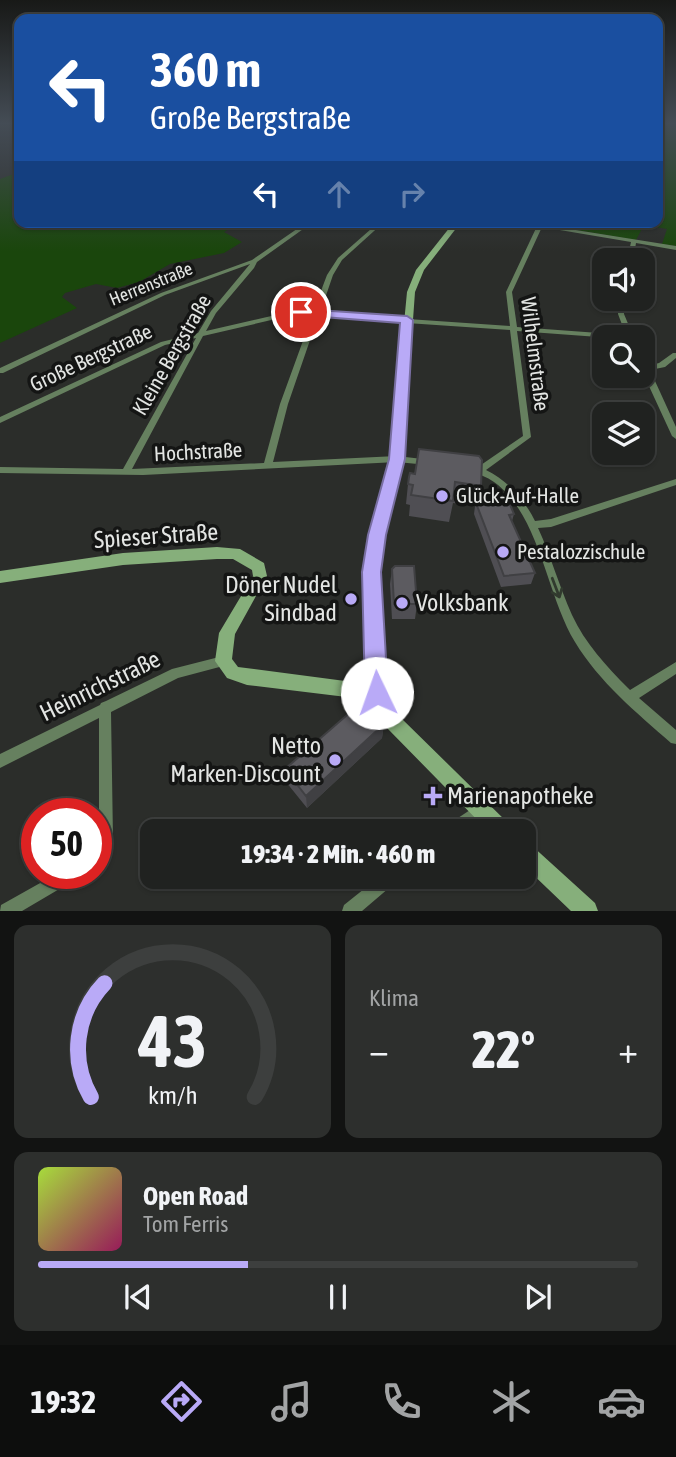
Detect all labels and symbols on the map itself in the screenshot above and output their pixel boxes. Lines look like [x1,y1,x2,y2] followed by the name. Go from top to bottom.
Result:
[106,257,195,310] street label: Herrenstraße
[271,282,331,342] pin
[127,290,215,419] street label: Kleine Bergstraße
[517,296,555,412] street label: Wilhelmstraße
[26,318,155,396] street label: Große Bergstraße
[153,437,243,465] street label: Hochstraße
[456,483,579,507] place label: Glück-Auf-Halle
[434,488,450,504] marker: Glück-Auf-Halle
[93,518,219,553] street label: Spieser Straße
[517,539,645,563] place label: Pestalozzischule
[495,544,511,560] marker: Pestalozzischule
[225,571,338,626] place label: Döner Nudel Sindbad
[551,577,564,599] one-way arrow
[416,589,509,616] place label: Volksbank
[343,591,359,607] marker: Döner Nudel Sindbad
[394,595,410,611] marker: Volksbank
[35,645,164,726] street label: Heinrichstraße
[340,656,414,730] position arrow
[170,732,321,787] place label: Netto Marken-Discount
[327,752,343,768] marker: Netto Marken-Discount
[447,782,594,809] place label: Marienapotheke
[425,788,441,804] marker: Marienapotheke
[21,798,112,889] speed limit sign: 50

